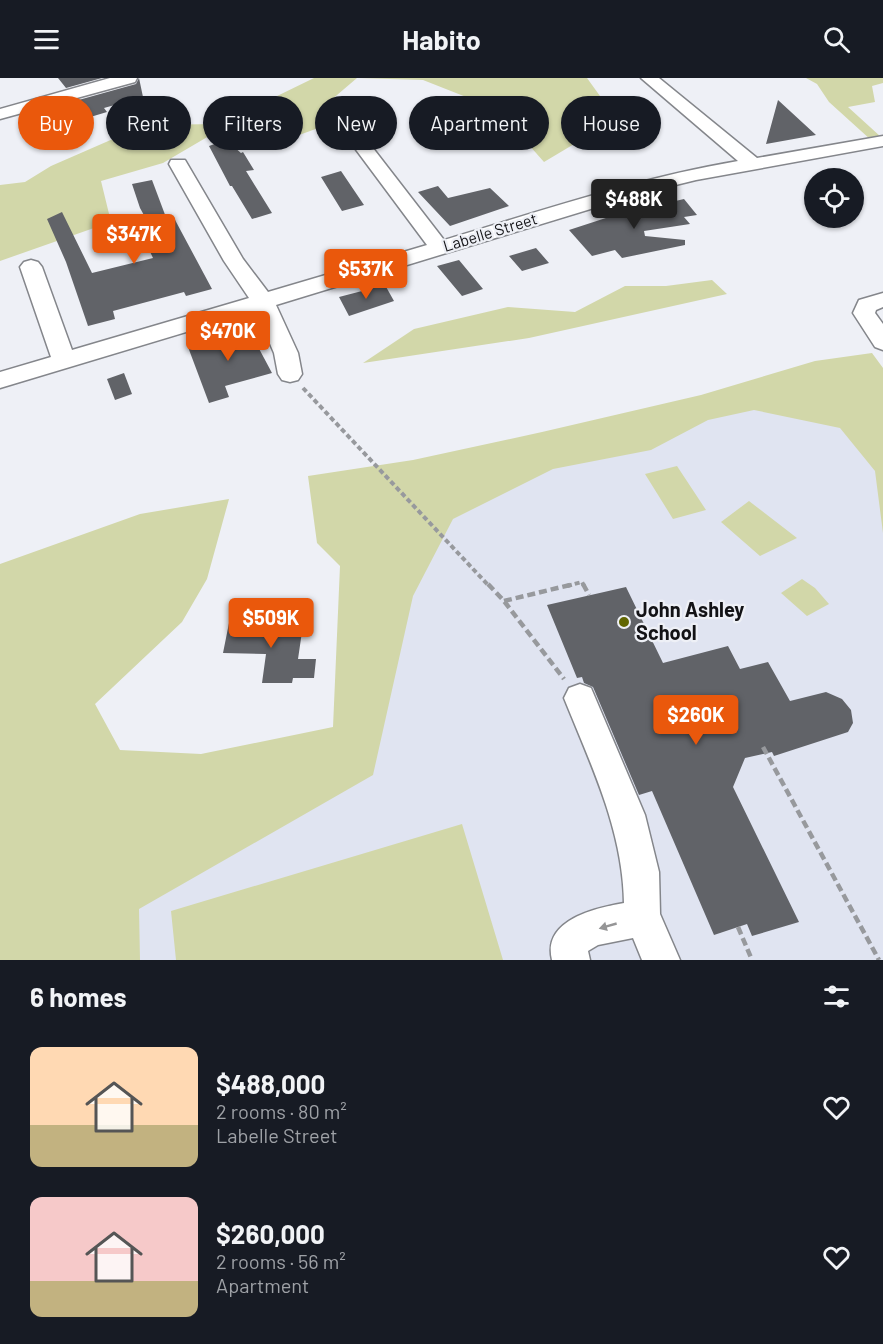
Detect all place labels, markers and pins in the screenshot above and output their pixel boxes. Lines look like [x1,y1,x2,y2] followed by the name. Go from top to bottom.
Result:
[592,179,676,230] pin: $488K
[92,214,176,265] pin: $347K
[324,249,408,300] pin: $537K
[186,311,270,362] pin: $470K
[636,597,744,644] place label: John Ashley School
[229,598,313,649] pin: $509K
[617,615,631,629] marker: John Ashley School
[654,695,738,746] pin: $260K

